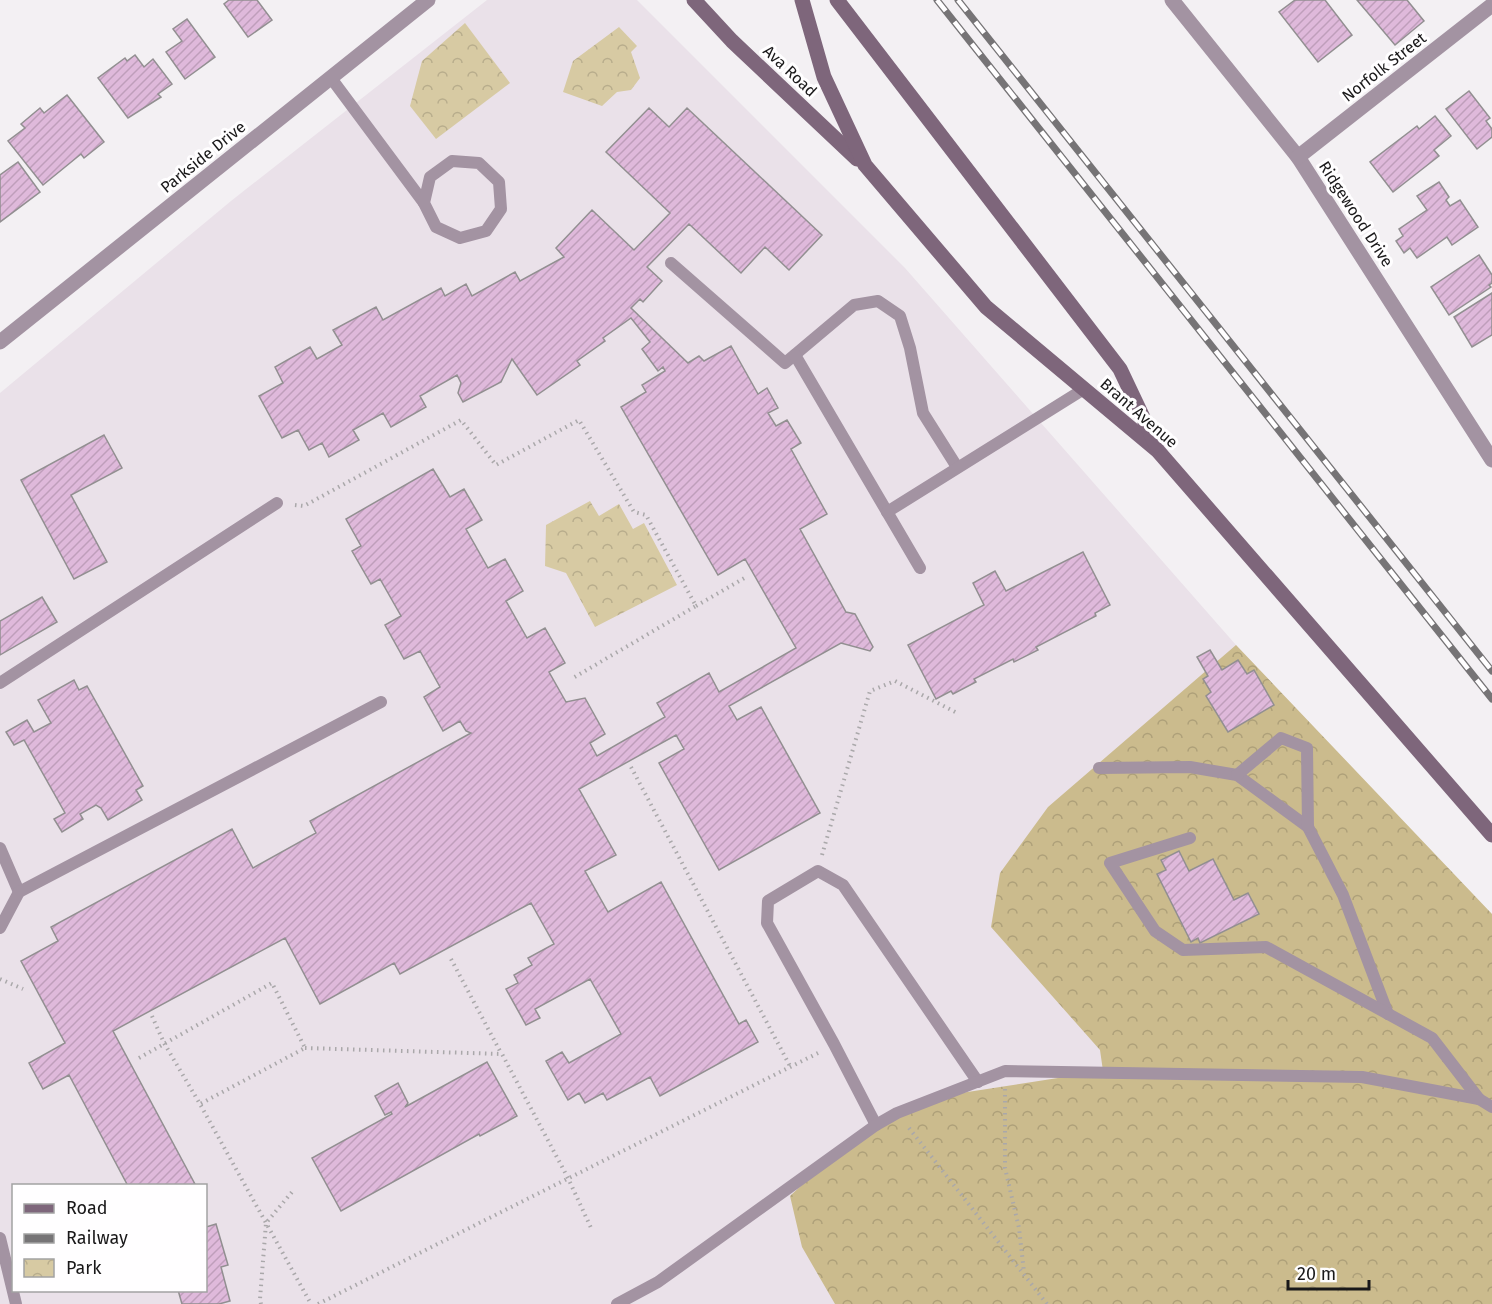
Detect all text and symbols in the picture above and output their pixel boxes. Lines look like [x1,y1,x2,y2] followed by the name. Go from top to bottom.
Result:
[1338,28,1430,106] street label: Norfolk Street
[759,41,821,101] street label: Ava Road
[157,117,249,197] street label: Parkside Drive
[1315,158,1397,270] street label: Ridgewood Drive
[1096,374,1182,452] street label: Brant Avenue
[12,1184,207,1292] legend
[66,1197,108,1219] text: Road
[66,1227,128,1249] text: Railway
[1288,1253,1369,1291] scale bar
[66,1257,102,1279] text: Park
[1297,1263,1336,1285] text: 20 m

